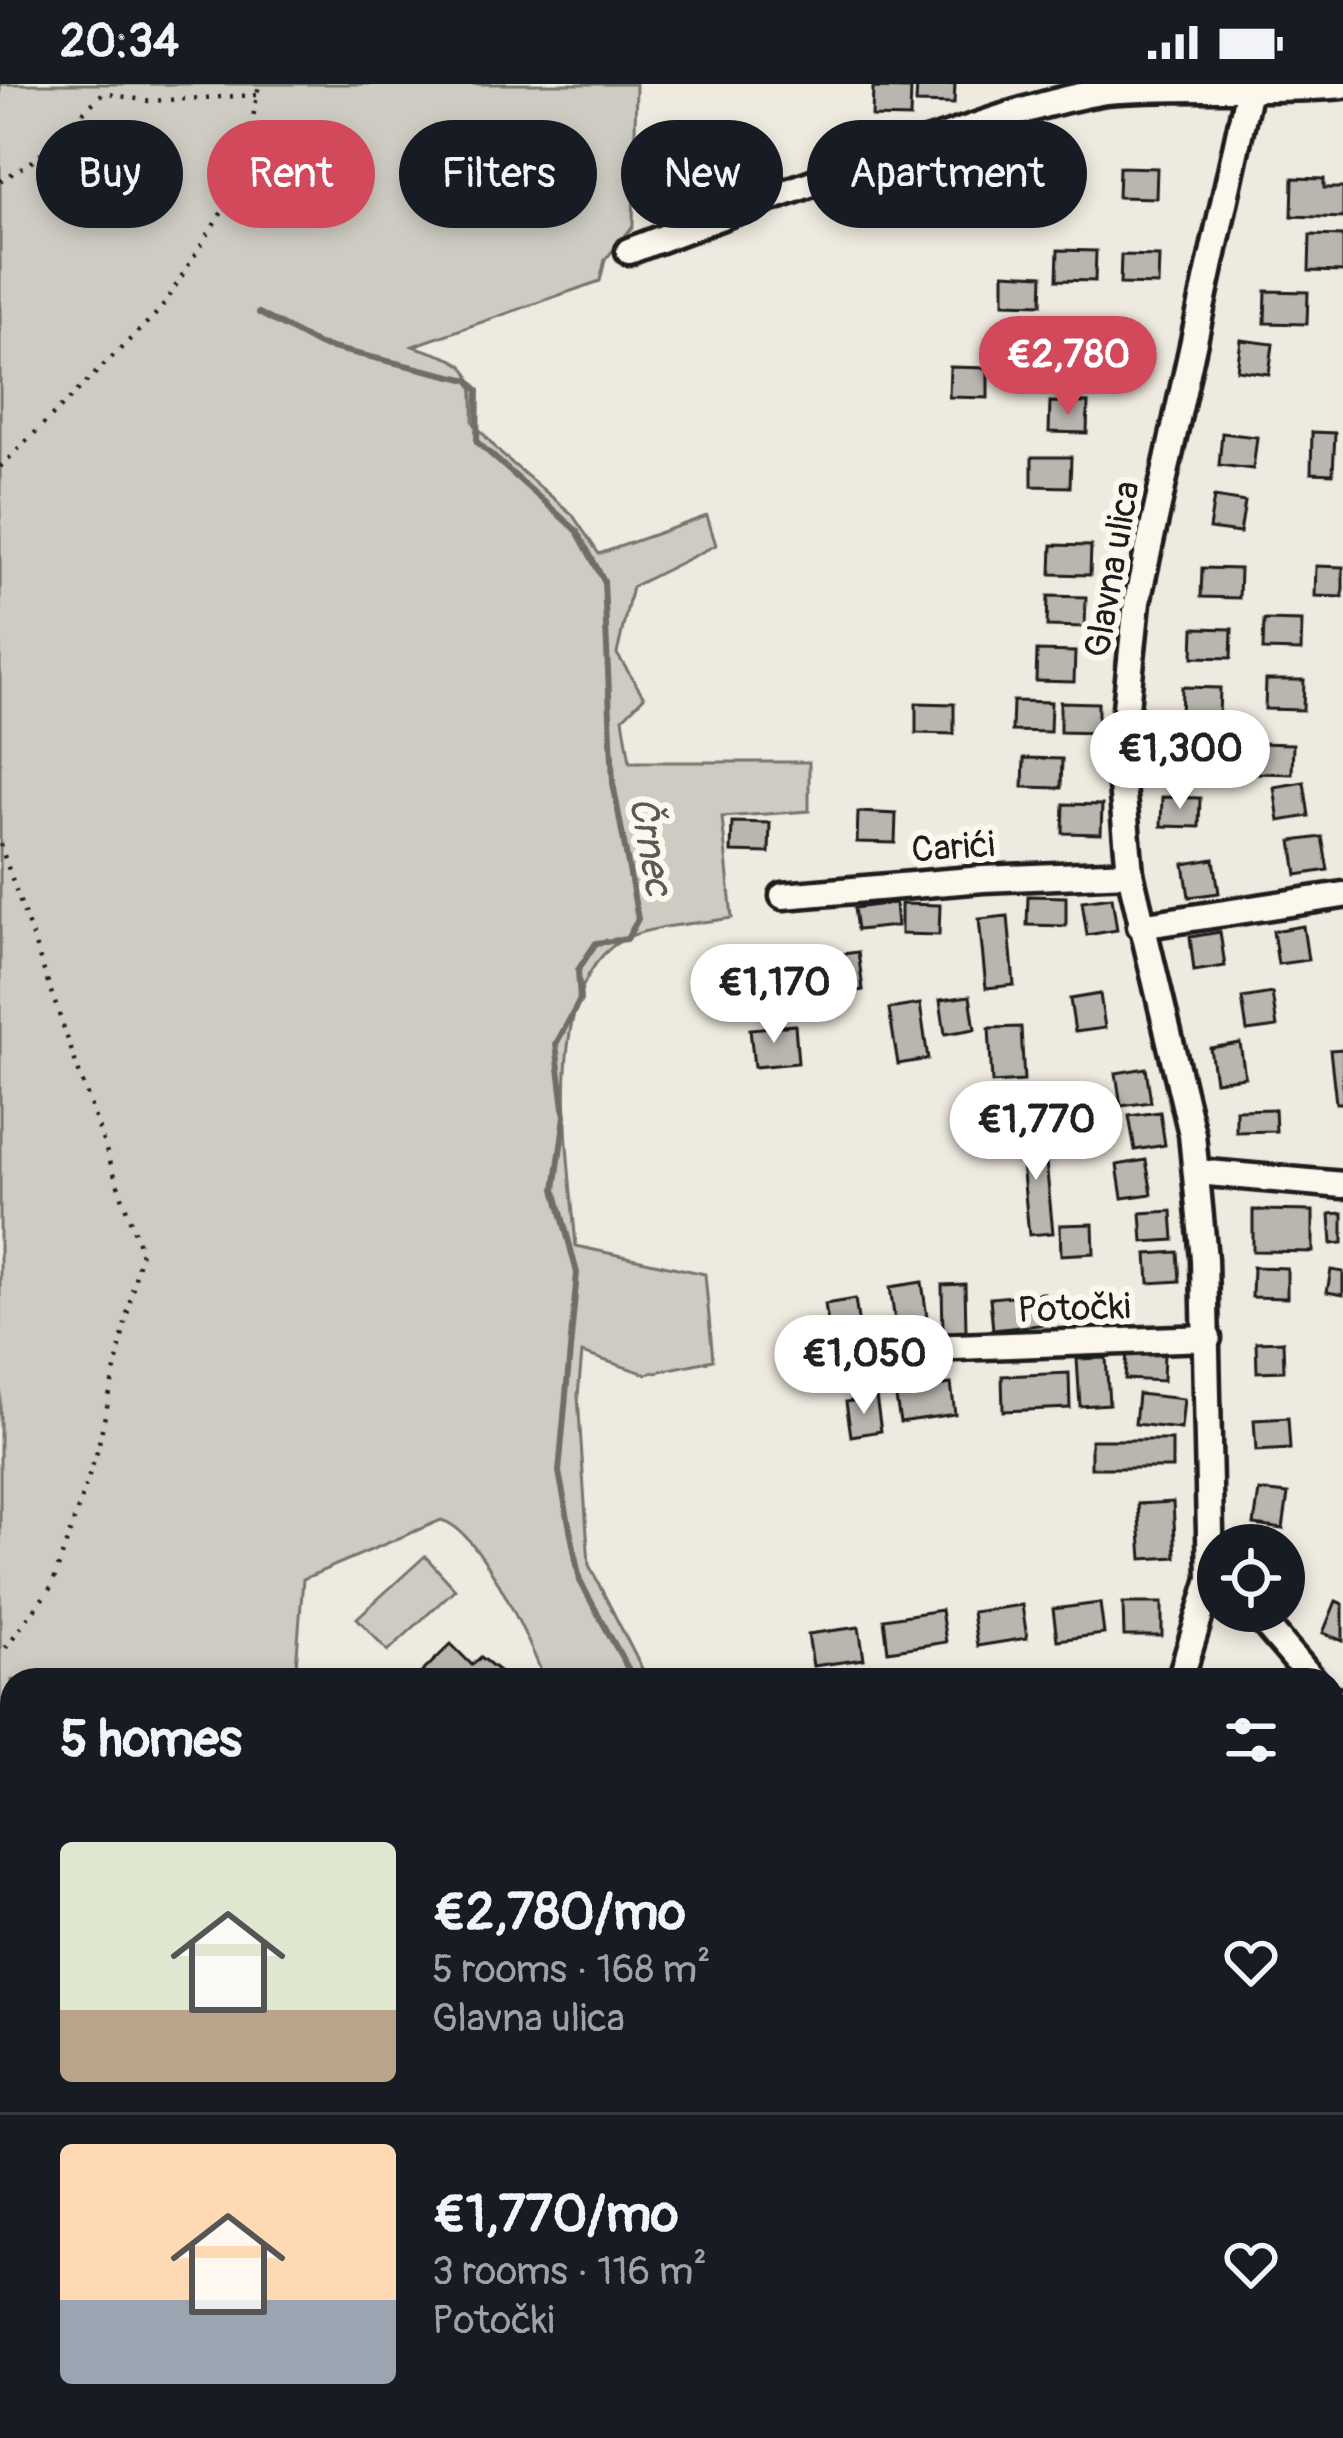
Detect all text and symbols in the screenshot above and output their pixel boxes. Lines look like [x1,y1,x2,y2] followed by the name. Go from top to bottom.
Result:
[60,14,179,70] text: 20:34
[36,120,183,228] chip: Buy
[207,120,375,228] chip: Rent
[399,120,597,228] chip: Filters
[621,120,783,228] chip: New
[807,120,1087,228] chip: Apartment
[970,316,1166,418] pin: €2,780
[1006,330,1130,379] text: €2,780
[1075,478,1150,661] street label: Glavna ulica
[1082,710,1278,812] pin: €1,300
[1117,724,1243,773] text: €1,300
[618,793,684,902] water label: Črnec
[910,822,996,873] street label: Carići
[676,944,872,1046] pin: €1,170
[717,958,831,1007] text: €1,170
[938,1081,1134,1183] pin: €1,770
[977,1095,1095,1144] text: €1,770
[1017,1284,1131,1333] street label: Potočki
[766,1315,962,1417] pin: €1,050
[801,1329,927,1378] text: €1,050
[1197,1524,1305,1632] map controls
[1197,1524,1305,1632] button: locate
[1218,1707,1284,1773] icon: filters
[60,1708,242,1772] text: 5 homes
[432,1881,686,1945] text: €2,780/mo
[156,1890,300,2034] icon: home
[1218,1929,1284,1995] icon: heart
[432,1945,711,1994] text: 5 rooms · 168 m²
[432,1994,625,2043] text: Glavna ulica
[432,2183,678,2247] text: €1,770/mo
[156,2192,300,2336] icon: home
[1218,2231,1284,2297] icon: heart
[432,2247,707,2296] text: 3 rooms · 116 m²
[432,2296,555,2345] text: Potočki

